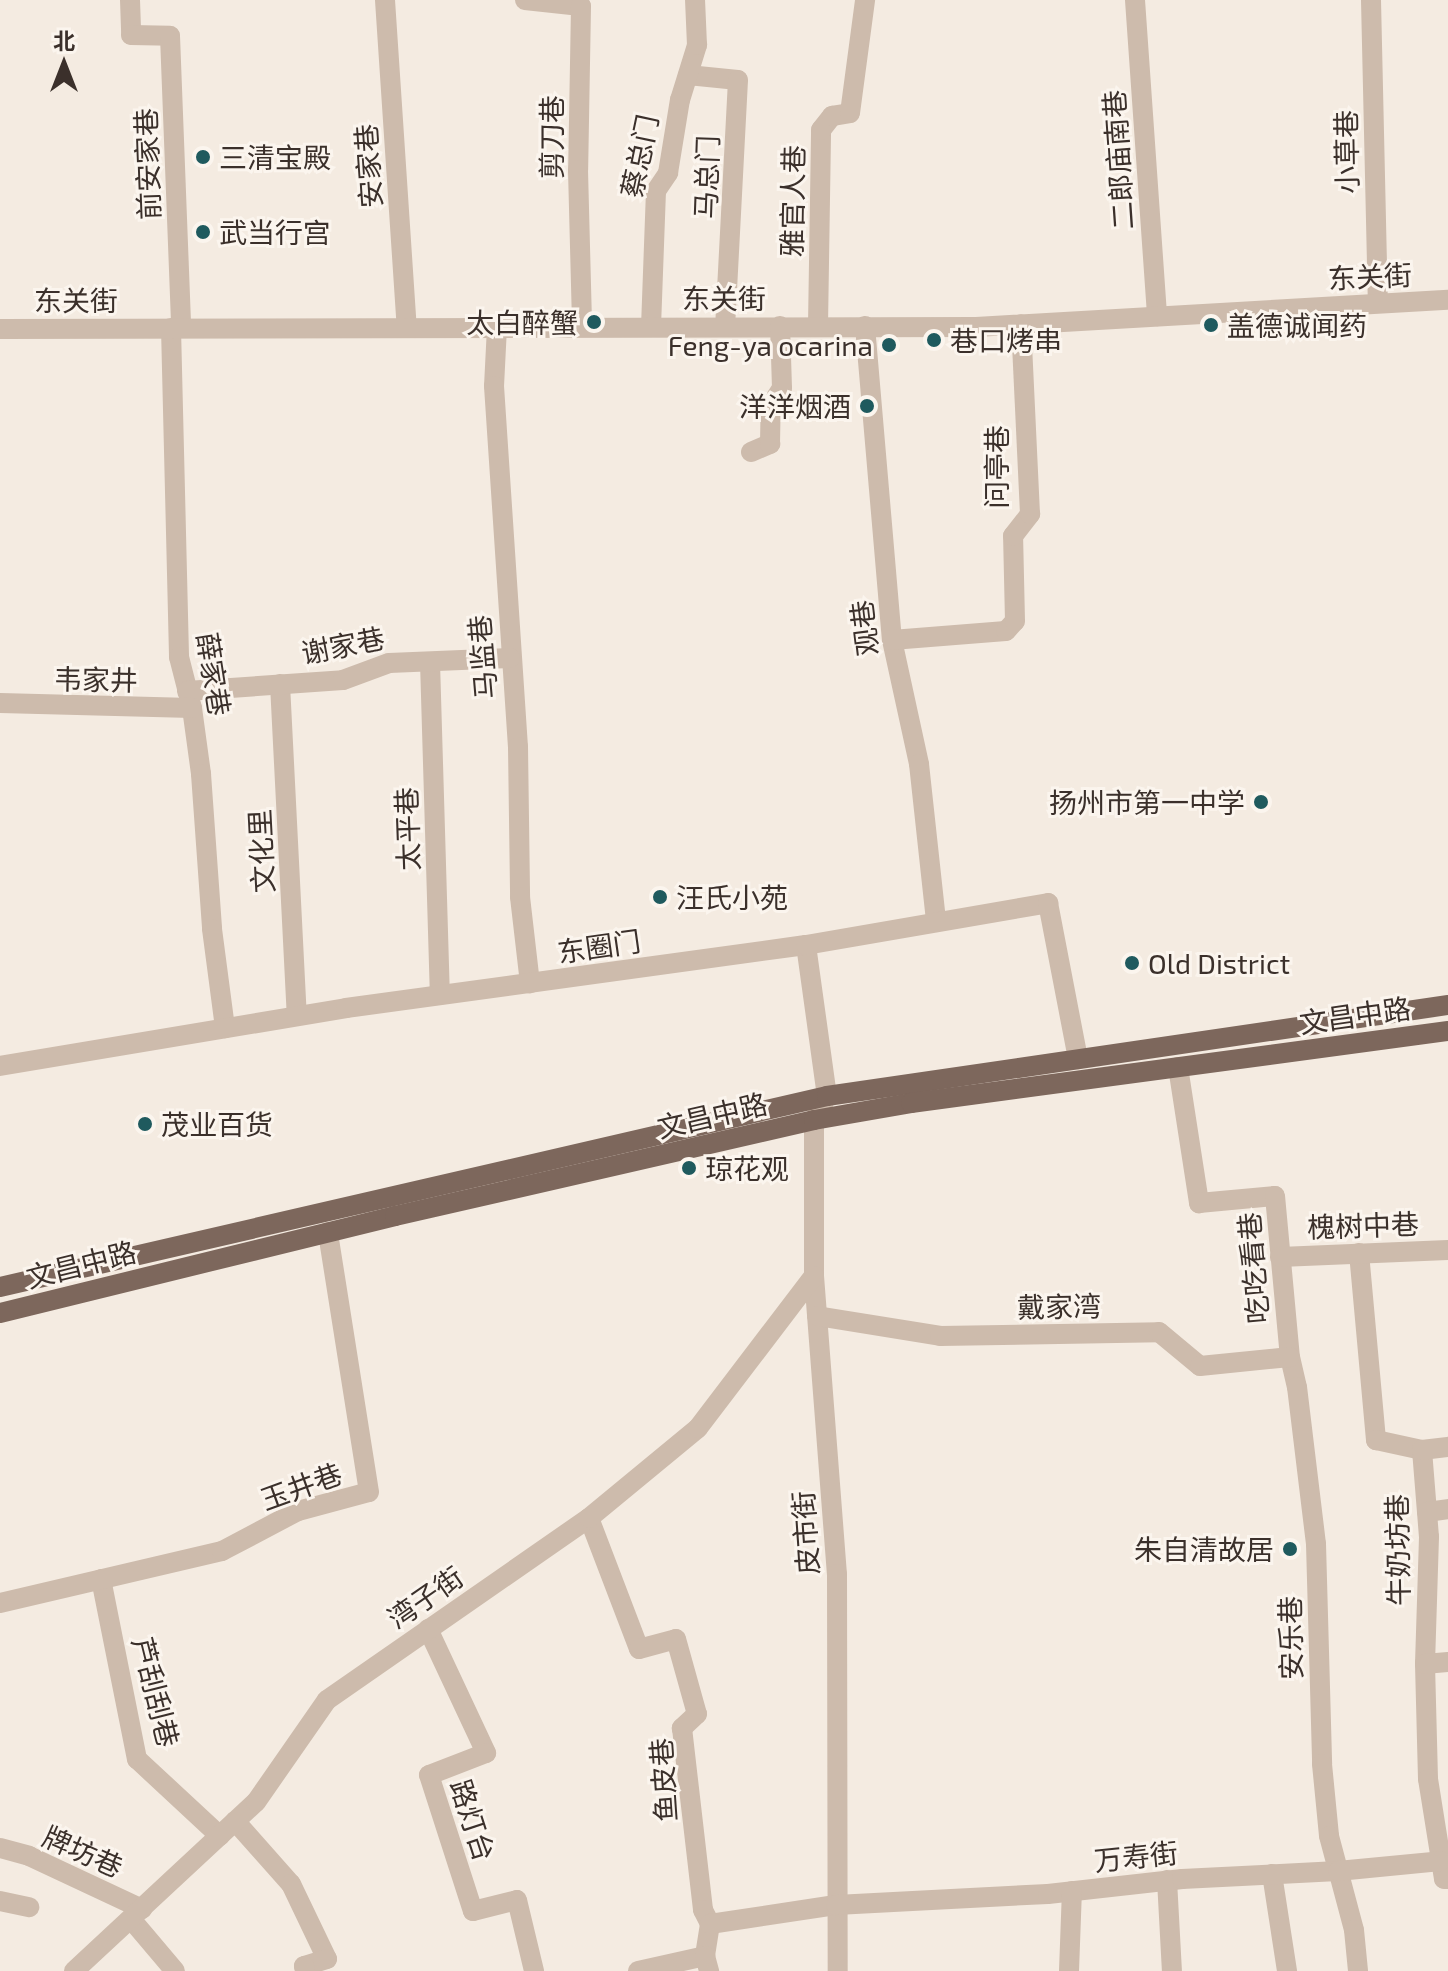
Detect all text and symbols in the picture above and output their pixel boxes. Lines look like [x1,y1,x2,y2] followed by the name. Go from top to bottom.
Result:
[24,24,104,104] north arrow
[53,27,75,53] text: 北
[1096,89,1140,231] street label: 二郎庙南巷
[534,95,568,179] street label: 剪刀巷
[128,107,166,221] street label: 前安家巷
[1328,110,1364,194] street label: 小草巷
[614,111,664,201] street label: 蔡总门
[348,123,388,209] street label: 安家巷
[688,134,724,220] street label: 马总门
[219,140,331,174] place label: 三清宝殿
[774,145,810,257] street label: 雅官人巷
[194,148,212,166] marker: 三清宝殿
[219,215,331,249] place label: 武当行宫
[194,223,212,241] marker: 武当行宫
[1327,257,1413,295] street label: 东关街
[682,281,766,315] street label: 东关街
[34,283,118,317] street label: 东关街
[466,305,578,339] place label: 太白醉蟹
[1227,308,1367,342] place label: 盖德诚闻药
[585,313,603,331] marker: 太白醉蟹
[1202,316,1220,334] marker: 盖德诚闻药
[950,323,1062,357] place label: 巷口烤串
[668,328,873,362] place label: Feng-ya ocarina
[925,331,943,349] marker: 巷口烤串
[880,336,898,354] marker: Feng-ya ocarina
[739,389,851,423] place label: 洋洋烟酒
[858,397,876,415] marker: 洋洋烟酒
[979,425,1013,509] street label: 问亭巷
[844,598,884,658] street label: 观巷
[462,614,502,700] street label: 马监巷
[299,620,387,670] street label: 谢家巷
[191,630,237,718] street label: 薛家巷
[54,661,138,697] street label: 韦家井
[1049,785,1245,819] place label: 扬州市第一中学
[389,786,425,872] street label: 太平巷
[1252,793,1270,811] marker: 扬州市第一中学
[242,808,280,894] street label: 文化里
[676,880,788,914] place label: 汪氏小苑
[651,888,669,906] marker: 汪氏小苑
[555,924,643,968] street label: 东圈门
[1148,946,1290,980] place label: Old District
[1123,954,1141,972] marker: Old District
[1297,991,1413,1039] street label: 文昌中路
[654,1086,770,1144] street label: 文昌中路
[161,1107,273,1141] place label: 茂业百货
[136,1115,154,1133] marker: 茂业百货
[705,1151,789,1185] place label: 琼花观
[680,1159,698,1177] marker: 琼花观
[1306,1206,1420,1244] street label: 槐树中巷
[1231,1211,1275,1325] street label: 吃吃看巷
[23,1234,139,1294] street label: 文昌中路
[1017,1288,1101,1324] street label: 戴家湾
[256,1456,346,1516] street label: 玉井巷
[785,1490,825,1576] street label: 皮市街
[1379,1494,1415,1606] street label: 牛奶坊巷
[1134,1532,1274,1566] place label: 朱自清故居
[1281,1540,1299,1558] marker: 朱自清故居
[381,1559,469,1635] street label: 湾子街
[1272,1596,1308,1680] street label: 安乐巷
[126,1634,186,1750] street label: 芦刮刮巷
[643,1737,683,1823] street label: 鱼皮巷
[444,1775,502,1865] street label: 路灯台
[38,1819,128,1883] street label: 牌坊巷
[1092,1835,1180,1877] street label: 万寿街

